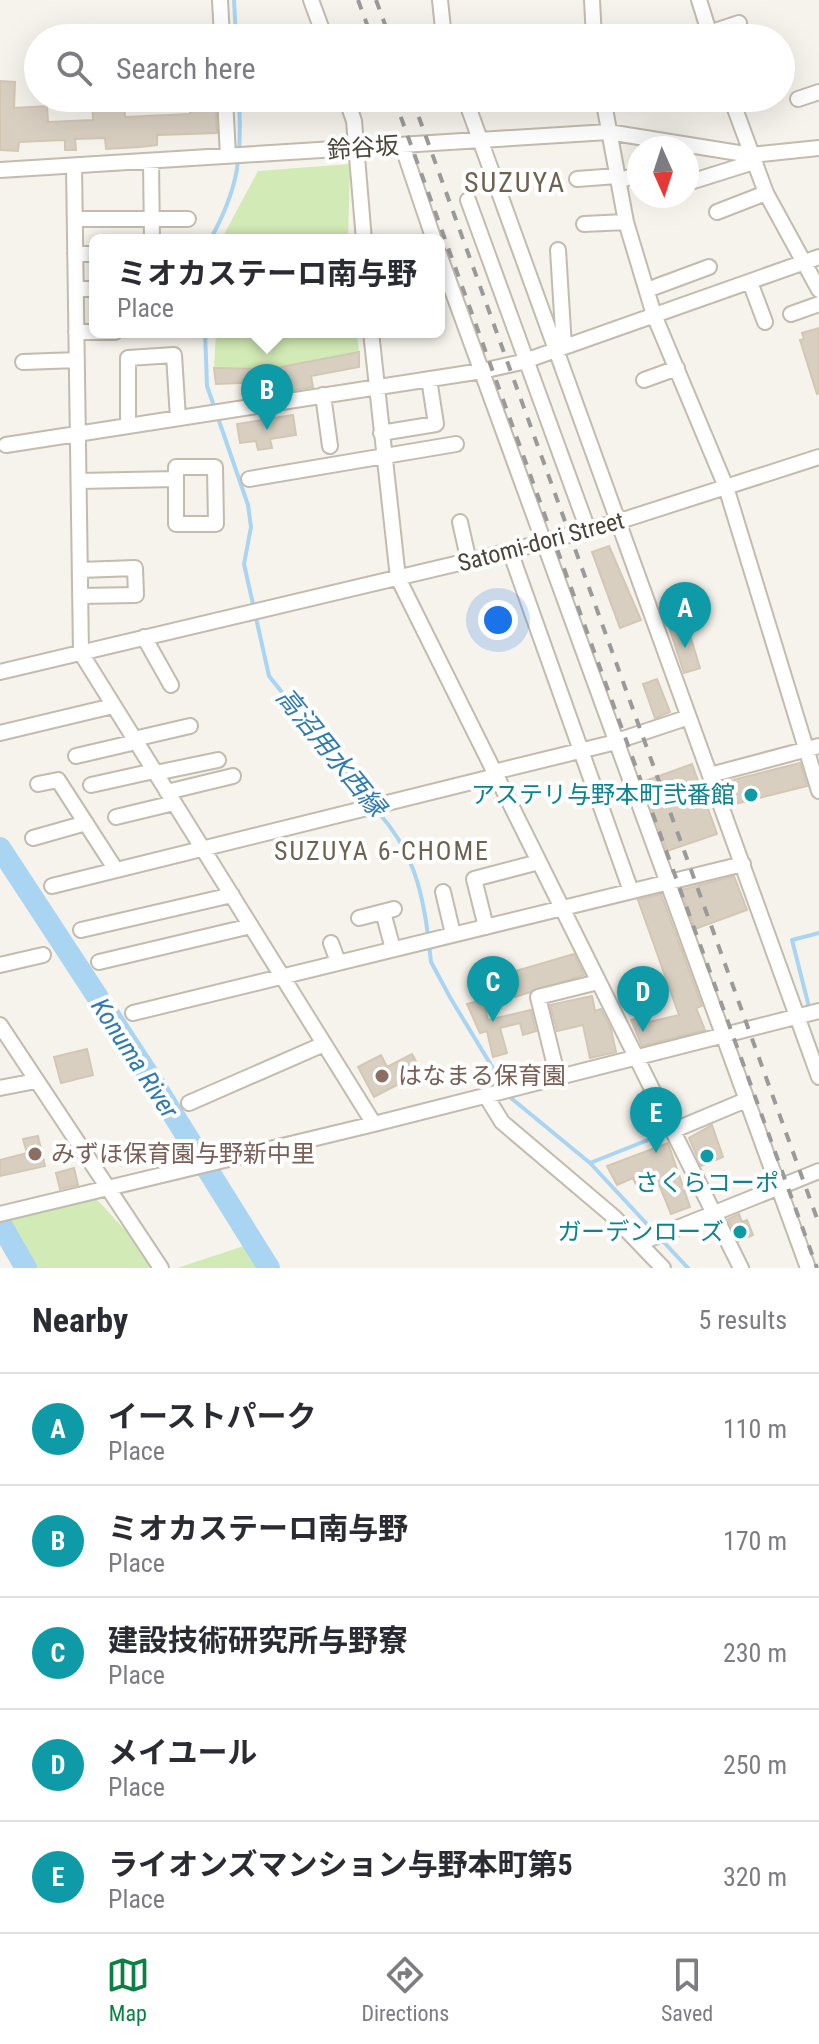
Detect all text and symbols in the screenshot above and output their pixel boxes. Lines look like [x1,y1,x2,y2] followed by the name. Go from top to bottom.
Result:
[24,24,795,112] search box
[52,46,96,90] icon: search
[116,51,256,86] text: Search here
[326,132,400,164] street label: 鈴谷坂
[627,136,699,208] north arrow
[464,166,566,199] district label: SUZUYA
[89,234,445,338] popup
[117,256,417,291] text: ミオカステーロ南与野
[117,293,174,323] text: Place
[241,364,293,430] pin: B
[455,506,627,578] street label: Satomi-dori Street
[659,582,711,648] pin: A
[478,600,518,640] your location
[270,682,394,824] water label: 高沼用水西縁
[471,781,735,809] place label: アステリ与野本町弐番館
[742,786,760,804] marker: アステリ与野本町弐番館
[274,836,490,866] district label: SUZUYA 6-CHOME
[467,956,519,1022] pin: C
[617,966,669,1032] pin: D
[85,992,186,1125] water label: Konuma River
[398,1062,566,1090] place label: はなまる保育園
[373,1067,391,1085] marker: はなまる保育園
[630,1087,682,1153] pin: E
[51,1140,315,1168] place label: みずほ保育園与野新中里
[26,1145,44,1163] marker: みずほ保育園与野新中里
[698,1147,716,1165] marker: さくらコーポ
[635,1169,779,1197] place label: さくらコーポ
[557,1218,724,1246] place label: ガーデンローズ
[731,1223,749,1241] marker: ガーデンローズ
[32,1300,128,1340] text: Nearby
[698,1305,787,1335] text: 5 results
[108,1399,317,1434] text: イーストパーク
[50,1414,66,1444] text: A
[723,1414,787,1444] text: 110 m
[108,1436,165,1466] text: Place
[108,1511,408,1546] text: ミオカステーロ南与野
[51,1526,65,1556] text: B
[723,1526,787,1556] text: 170 m
[108,1548,165,1578] text: Place
[108,1623,408,1658] text: 建設技術研究所与野寮
[51,1638,65,1668] text: C
[723,1638,787,1668] text: 230 m
[108,1660,165,1690] text: Place
[108,1735,257,1770] text: メイユール
[51,1750,65,1780] text: D
[723,1750,787,1780] text: 250 m
[108,1772,165,1802] text: Place
[108,1847,573,1882] text: ライオンズマンション与野本町第5
[52,1862,64,1892] text: E
[723,1862,787,1892] text: 320 m
[108,1884,165,1914] text: Place
[106,1953,150,2026] tab: Map
[361,1953,449,2026] tab: Directions
[661,1953,713,2026] tab: Saved

